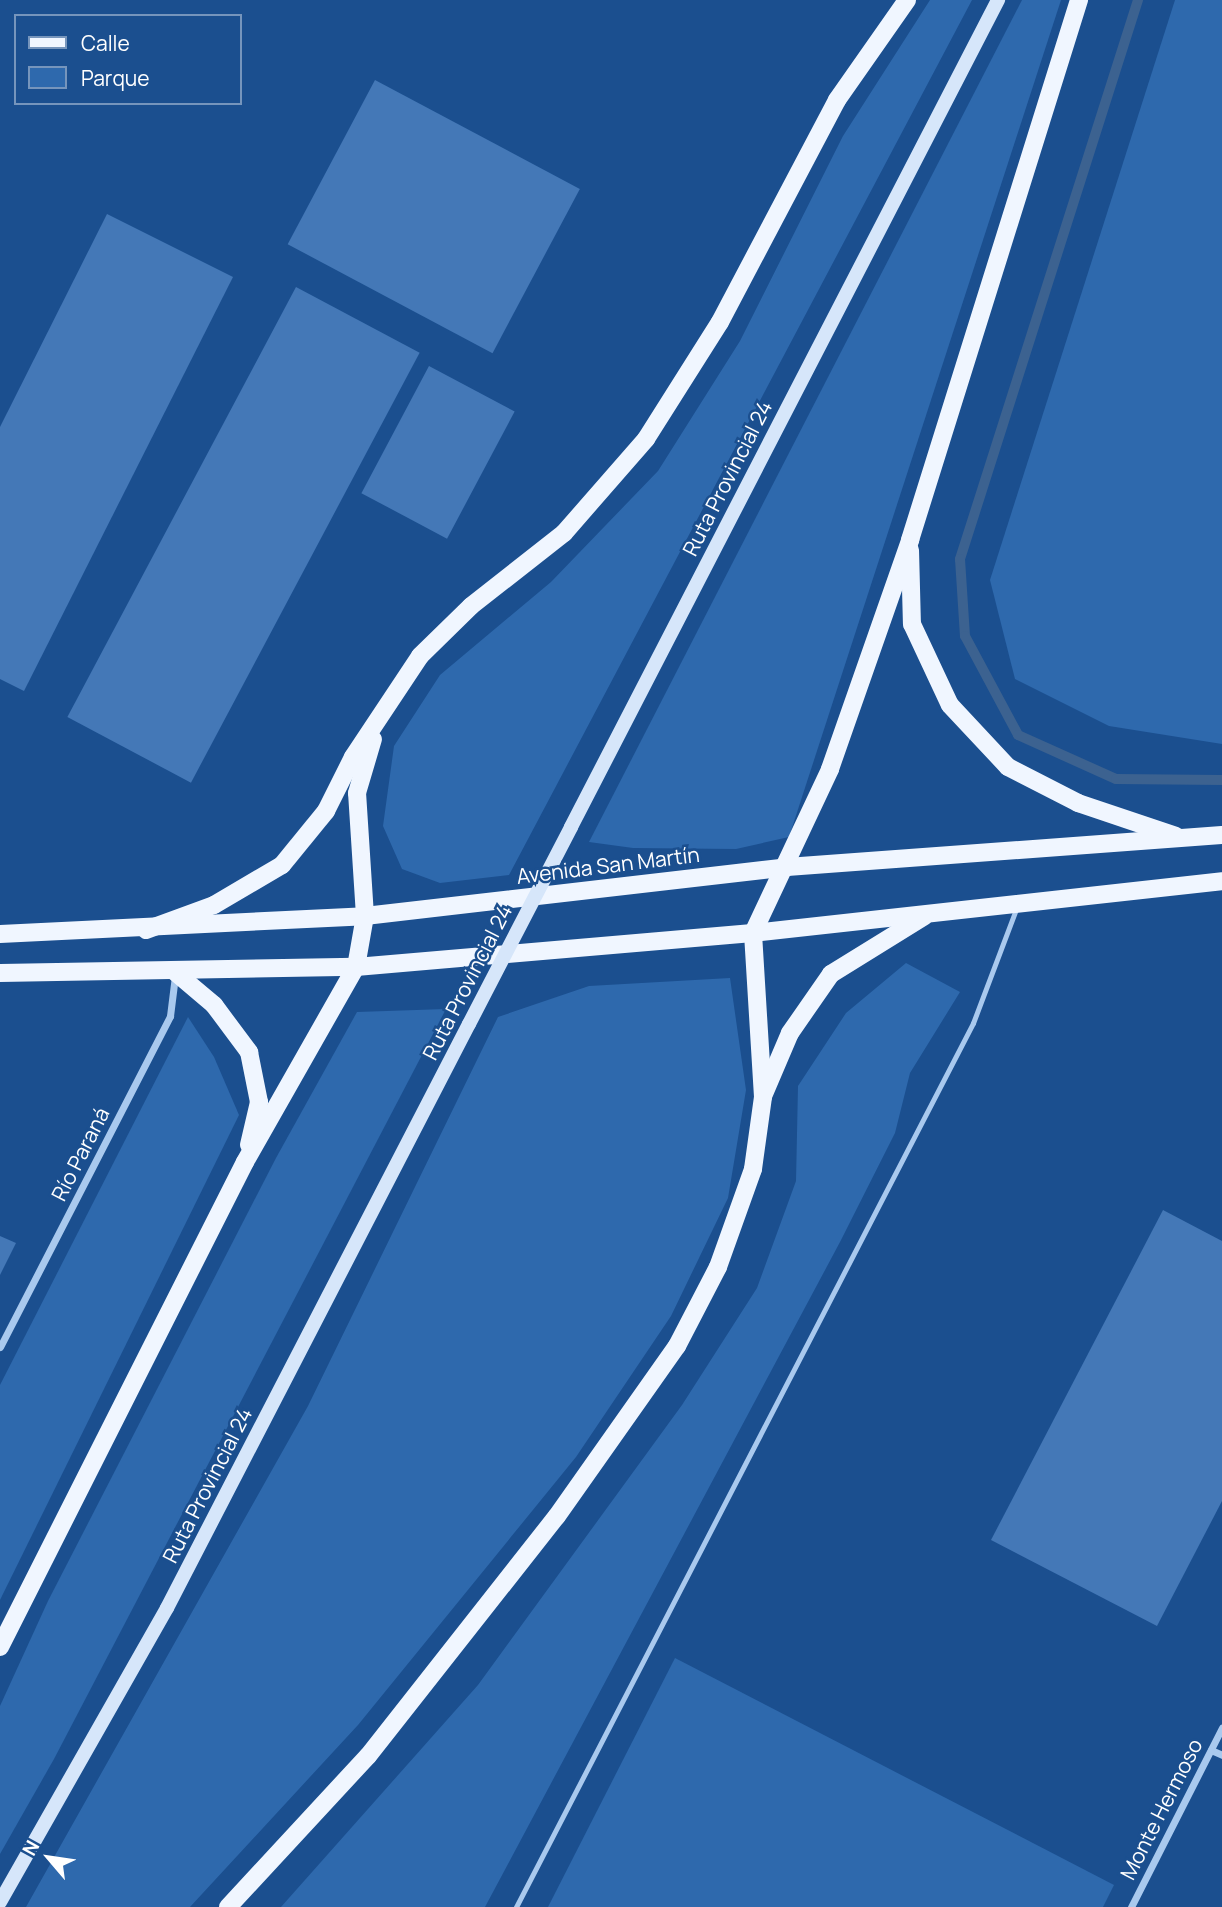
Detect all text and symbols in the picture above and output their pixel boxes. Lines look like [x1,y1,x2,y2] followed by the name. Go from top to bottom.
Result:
[14,14,242,105] legend
[81,29,130,57] text: Calle
[81,64,150,92] text: Parque
[677,396,777,560] street label: Ruta Provincial 24
[515,841,701,889] street label: Avenida San Martín
[417,900,517,1064] street label: Ruta Provincial 24
[46,1103,114,1205] street label: Río Paraná
[157,1403,257,1567] street label: Ruta Provincial 24
[1115,1734,1207,1884] street label: Monte Hermoso
[14,1823,84,1893] north arrow
[16,1836,45,1860] text: N

